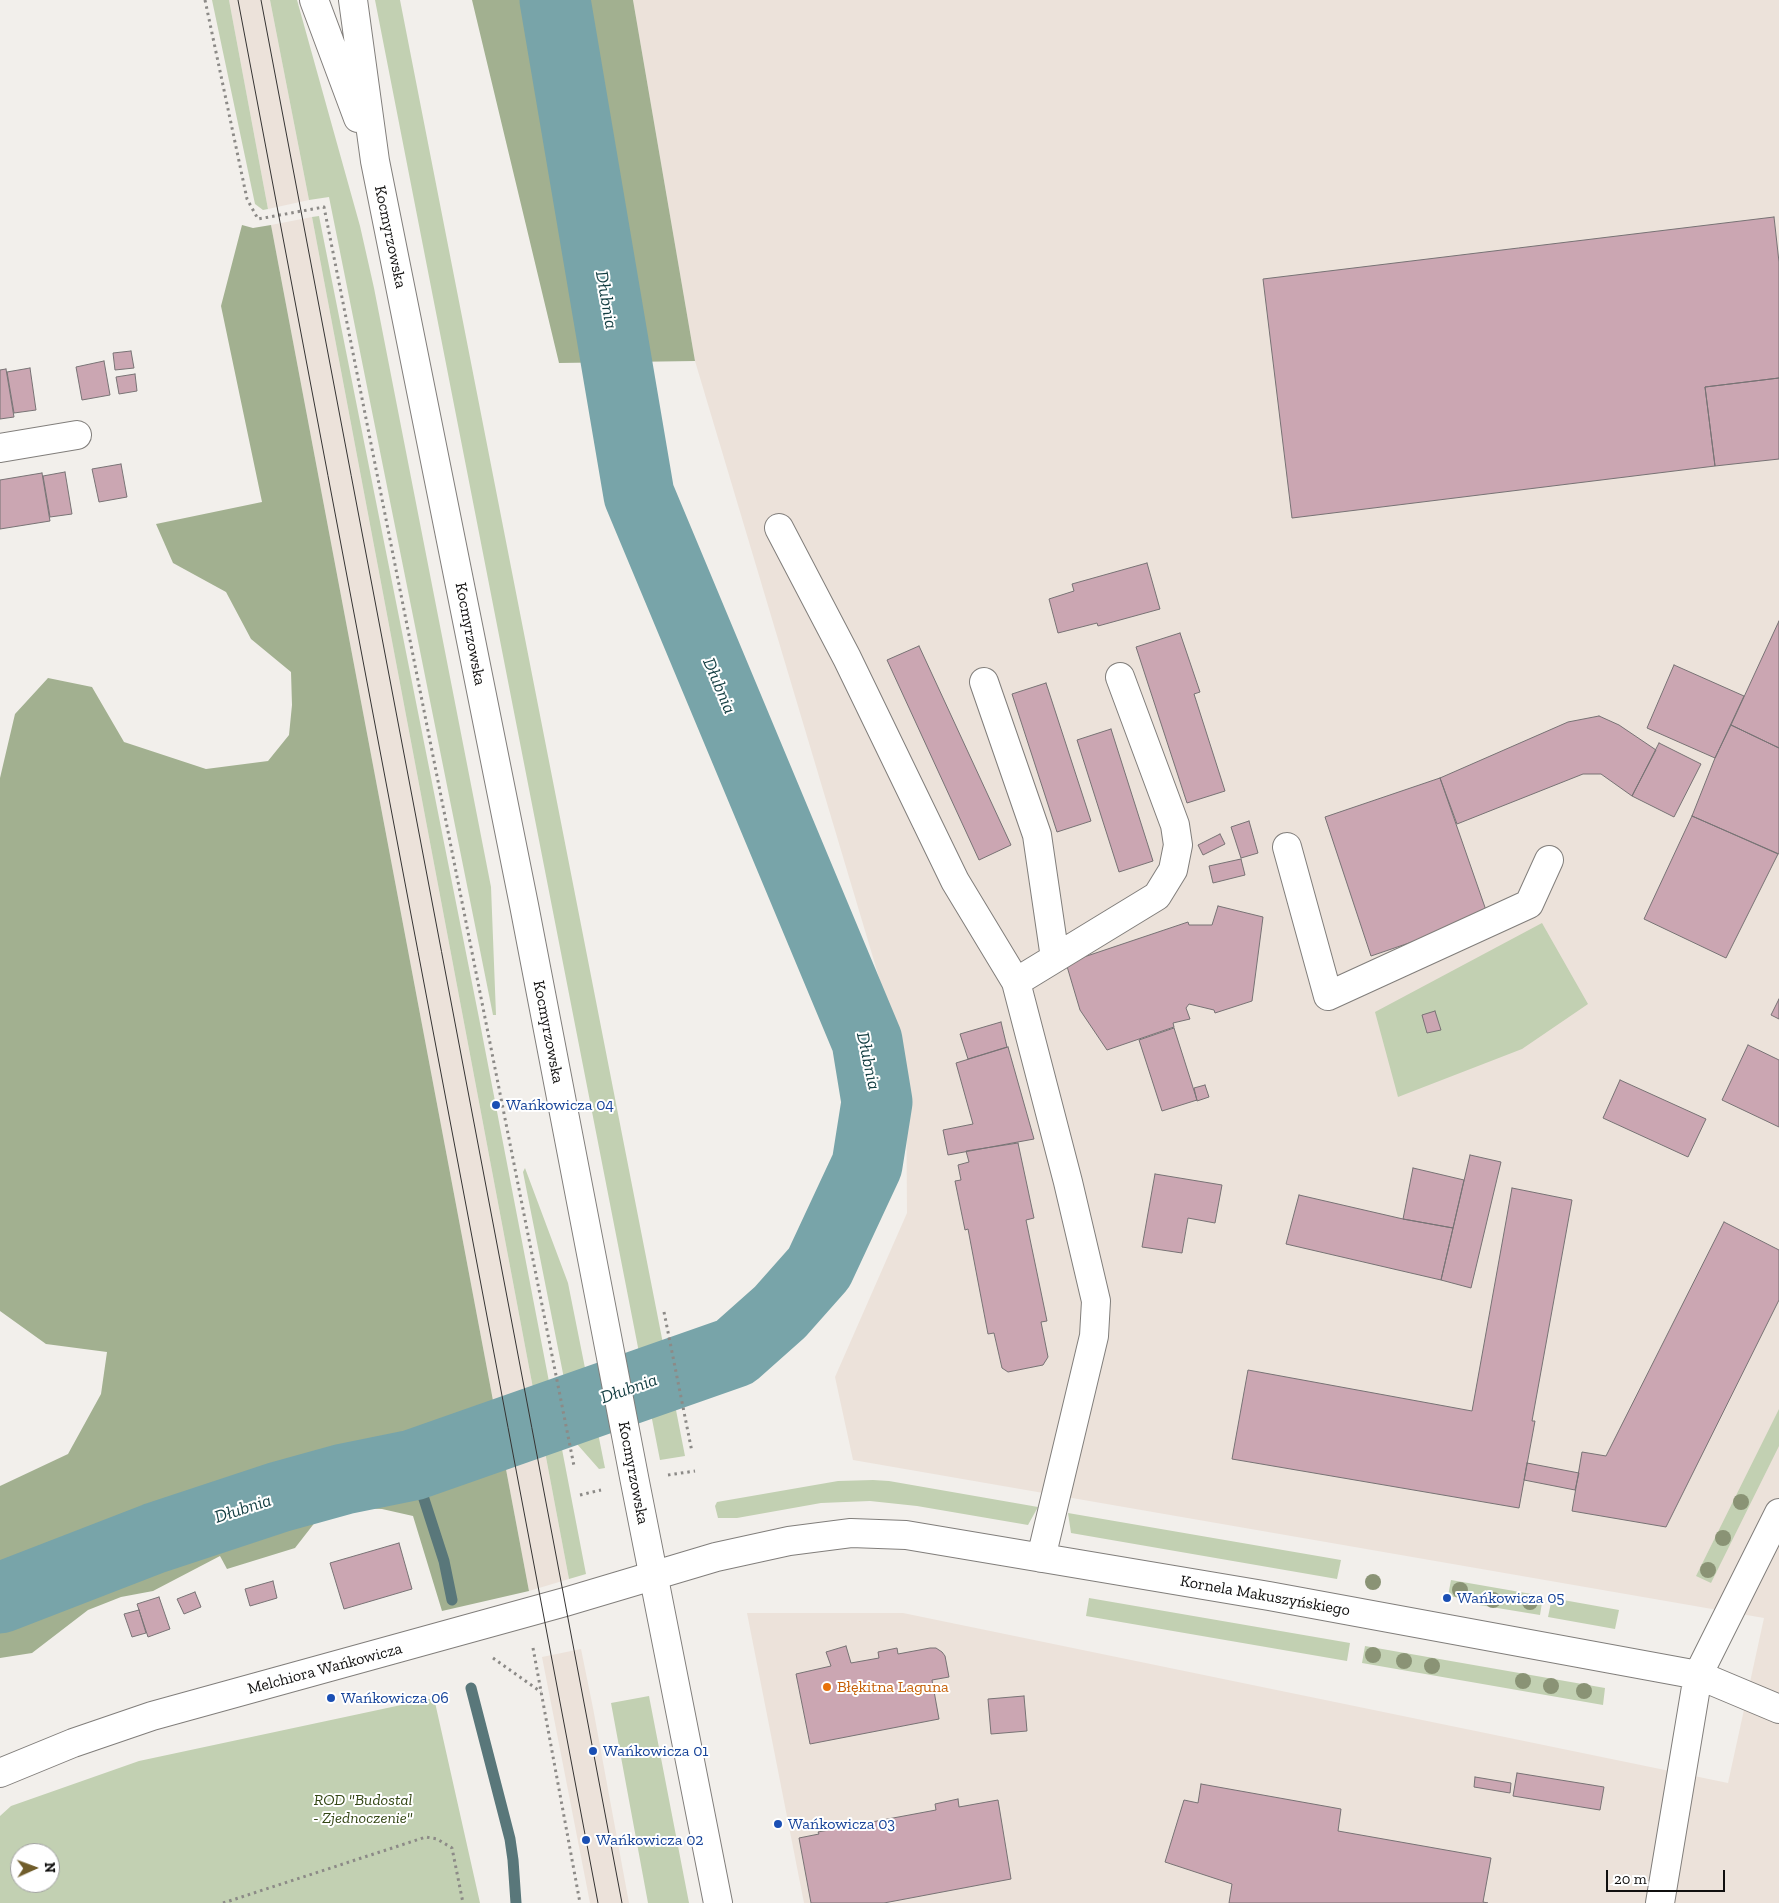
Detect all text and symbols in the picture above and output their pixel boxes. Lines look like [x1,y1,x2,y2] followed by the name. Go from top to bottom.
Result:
[370,184,410,290] street label: Kocmyrzowska
[590,269,622,331] water label: Dłubnia
[451,581,489,687] street label: Kocmyrzowska
[698,655,740,717] water label: Dłubnia
[529,979,567,1085] street label: Kocmyrzowska
[851,1030,885,1092] water label: Dłubnia
[506,1095,614,1115] place label: Wańkowicza 04
[490,1099,502,1111] marker: Wańkowicza 04
[598,1369,660,1409] water label: Dłubnia
[614,1420,652,1526] street label: Kocmyrzowska
[212,1490,274,1528] water label: Dłubnia
[1179,1572,1351,1620] street label: Kornela Makuszyńskiego
[1457,1588,1565,1608] place label: Wańkowicza 05
[1441,1592,1453,1604] marker: Wańkowicza 05
[246,1639,404,1699] street label: Melchiora Wańkowicza
[837,1677,949,1697] place label: Błękitna Laguna
[821,1681,833,1693] marker: Błękitna Laguna
[341,1688,449,1708] place label: Wańkowicza 06
[325,1692,337,1704] marker: Wańkowicza 06
[603,1741,709,1761] place label: Wańkowicza 01
[587,1745,599,1757] marker: Wańkowicza 01
[313,1790,413,1828] park label: ROD "Budostal - Zjednoczenie"
[788,1814,895,1834] place label: Wańkowicza 03
[772,1818,784,1830] marker: Wańkowicza 03
[596,1830,704,1850] place label: Wańkowicza 02
[580,1834,592,1846] marker: Wańkowicza 02
[10,1843,60,1893] north arrow
[1609,1860,1728,1892] scale bar
[41,1862,58,1873] text: N
[1614,1870,1647,1888] text: 20 m

